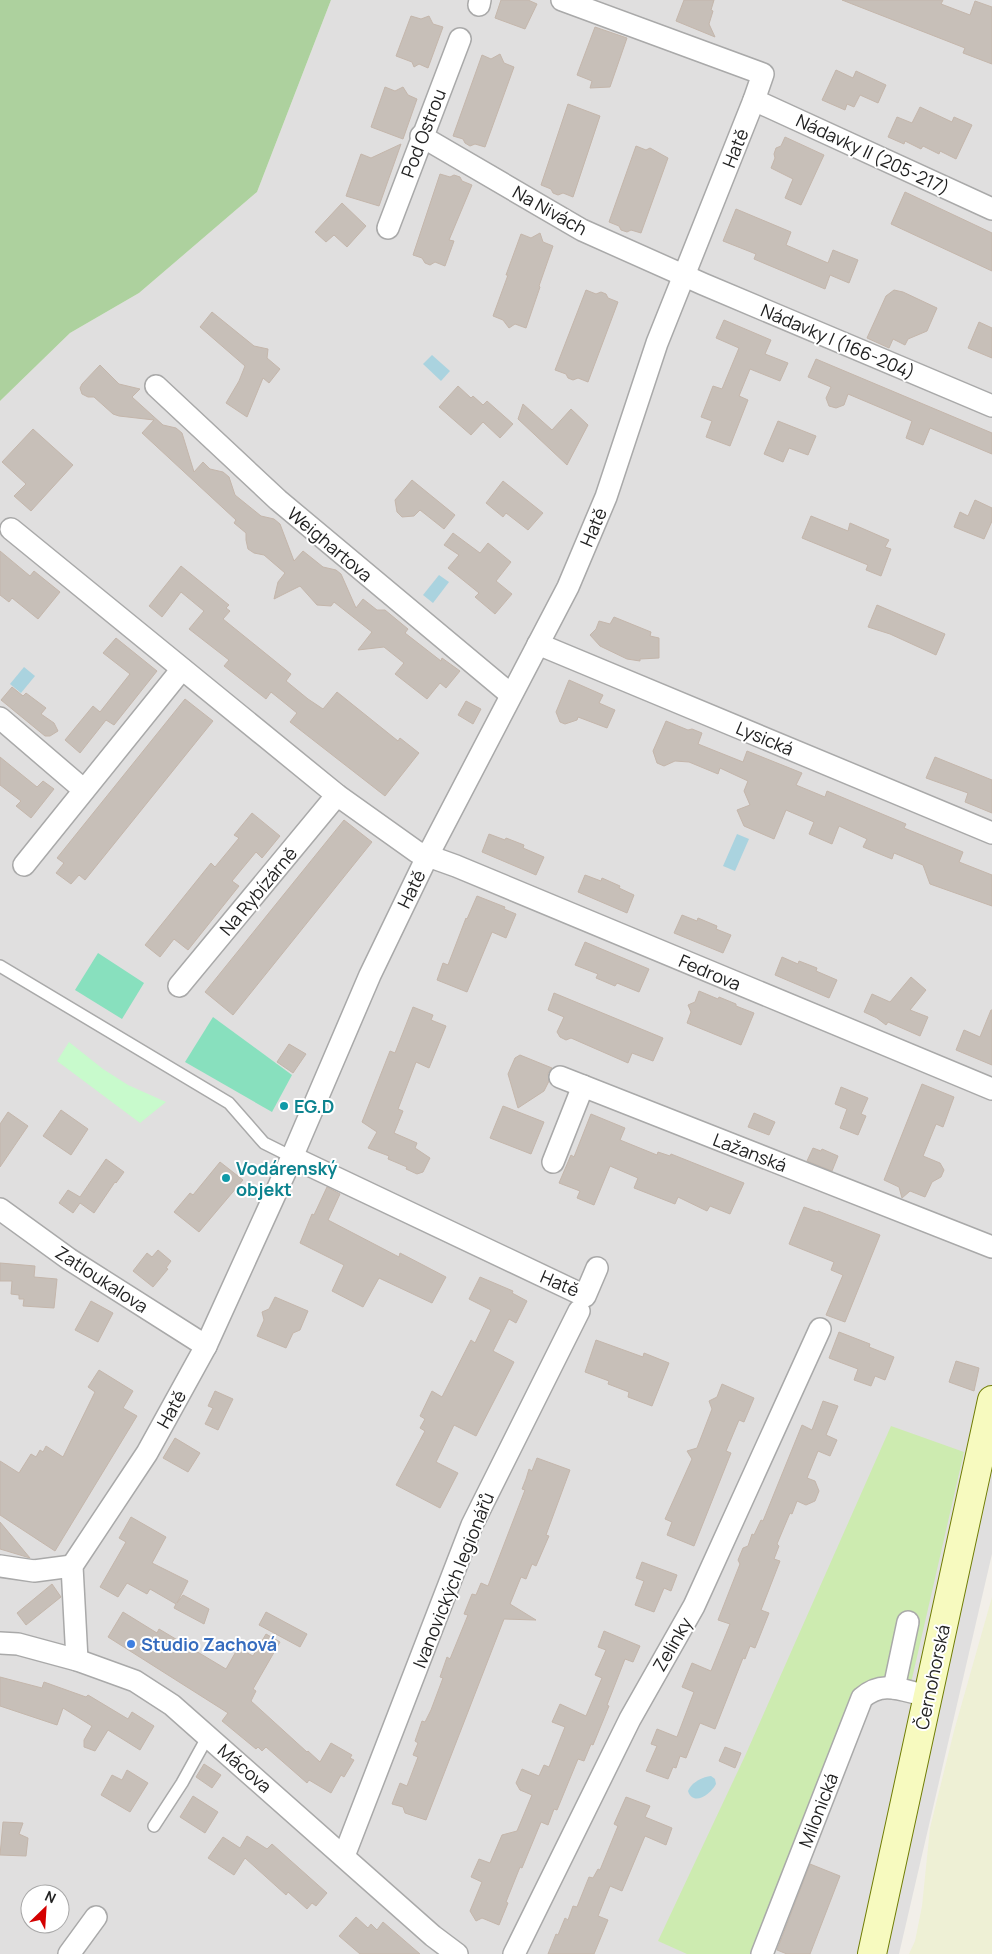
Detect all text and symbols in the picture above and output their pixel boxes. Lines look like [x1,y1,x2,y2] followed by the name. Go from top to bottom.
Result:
[395,85,451,181] street label: Pod Ostrou
[792,108,954,200] street label: Nádavky II (205-217)
[716,125,754,171] street label: Hatě
[508,180,592,240] street label: Na Nivách
[757,298,919,384] street label: Nádavky I (166-204)
[282,501,378,587] street label: Weighartova
[574,504,612,550] street label: Hatě
[733,715,797,761] street label: Lysická
[214,842,302,940] street label: Na Rybízárně
[391,866,431,912] street label: Hatě
[675,948,745,996] street label: Fedrova
[294,1094,334,1118] place label: EG.D
[278,1100,290,1112] marker: EG.D
[710,1127,790,1177] street label: Lažanská
[236,1156,337,1201] place label: Vodárenský objekt
[220,1172,232,1184] marker: Vodárenský objekt
[51,1240,153,1318] street label: Zatloukalova
[537,1264,583,1302] street label: Hatě
[151,1386,191,1432] street label: Hatě
[407,1489,499,1671] street label: Ivanovických legionářů
[647,1612,697,1676] street label: Zelinky
[909,1622,955,1732] street label: Černohorská
[141,1632,277,1656] place label: Studio Zachová
[125,1638,137,1650] marker: Studio Zachová
[213,1738,277,1798] street label: Mácova
[793,1769,843,1851] street label: Milonická
[20,1884,70,1934] north arrow
[42,1886,59,1908] text: N

